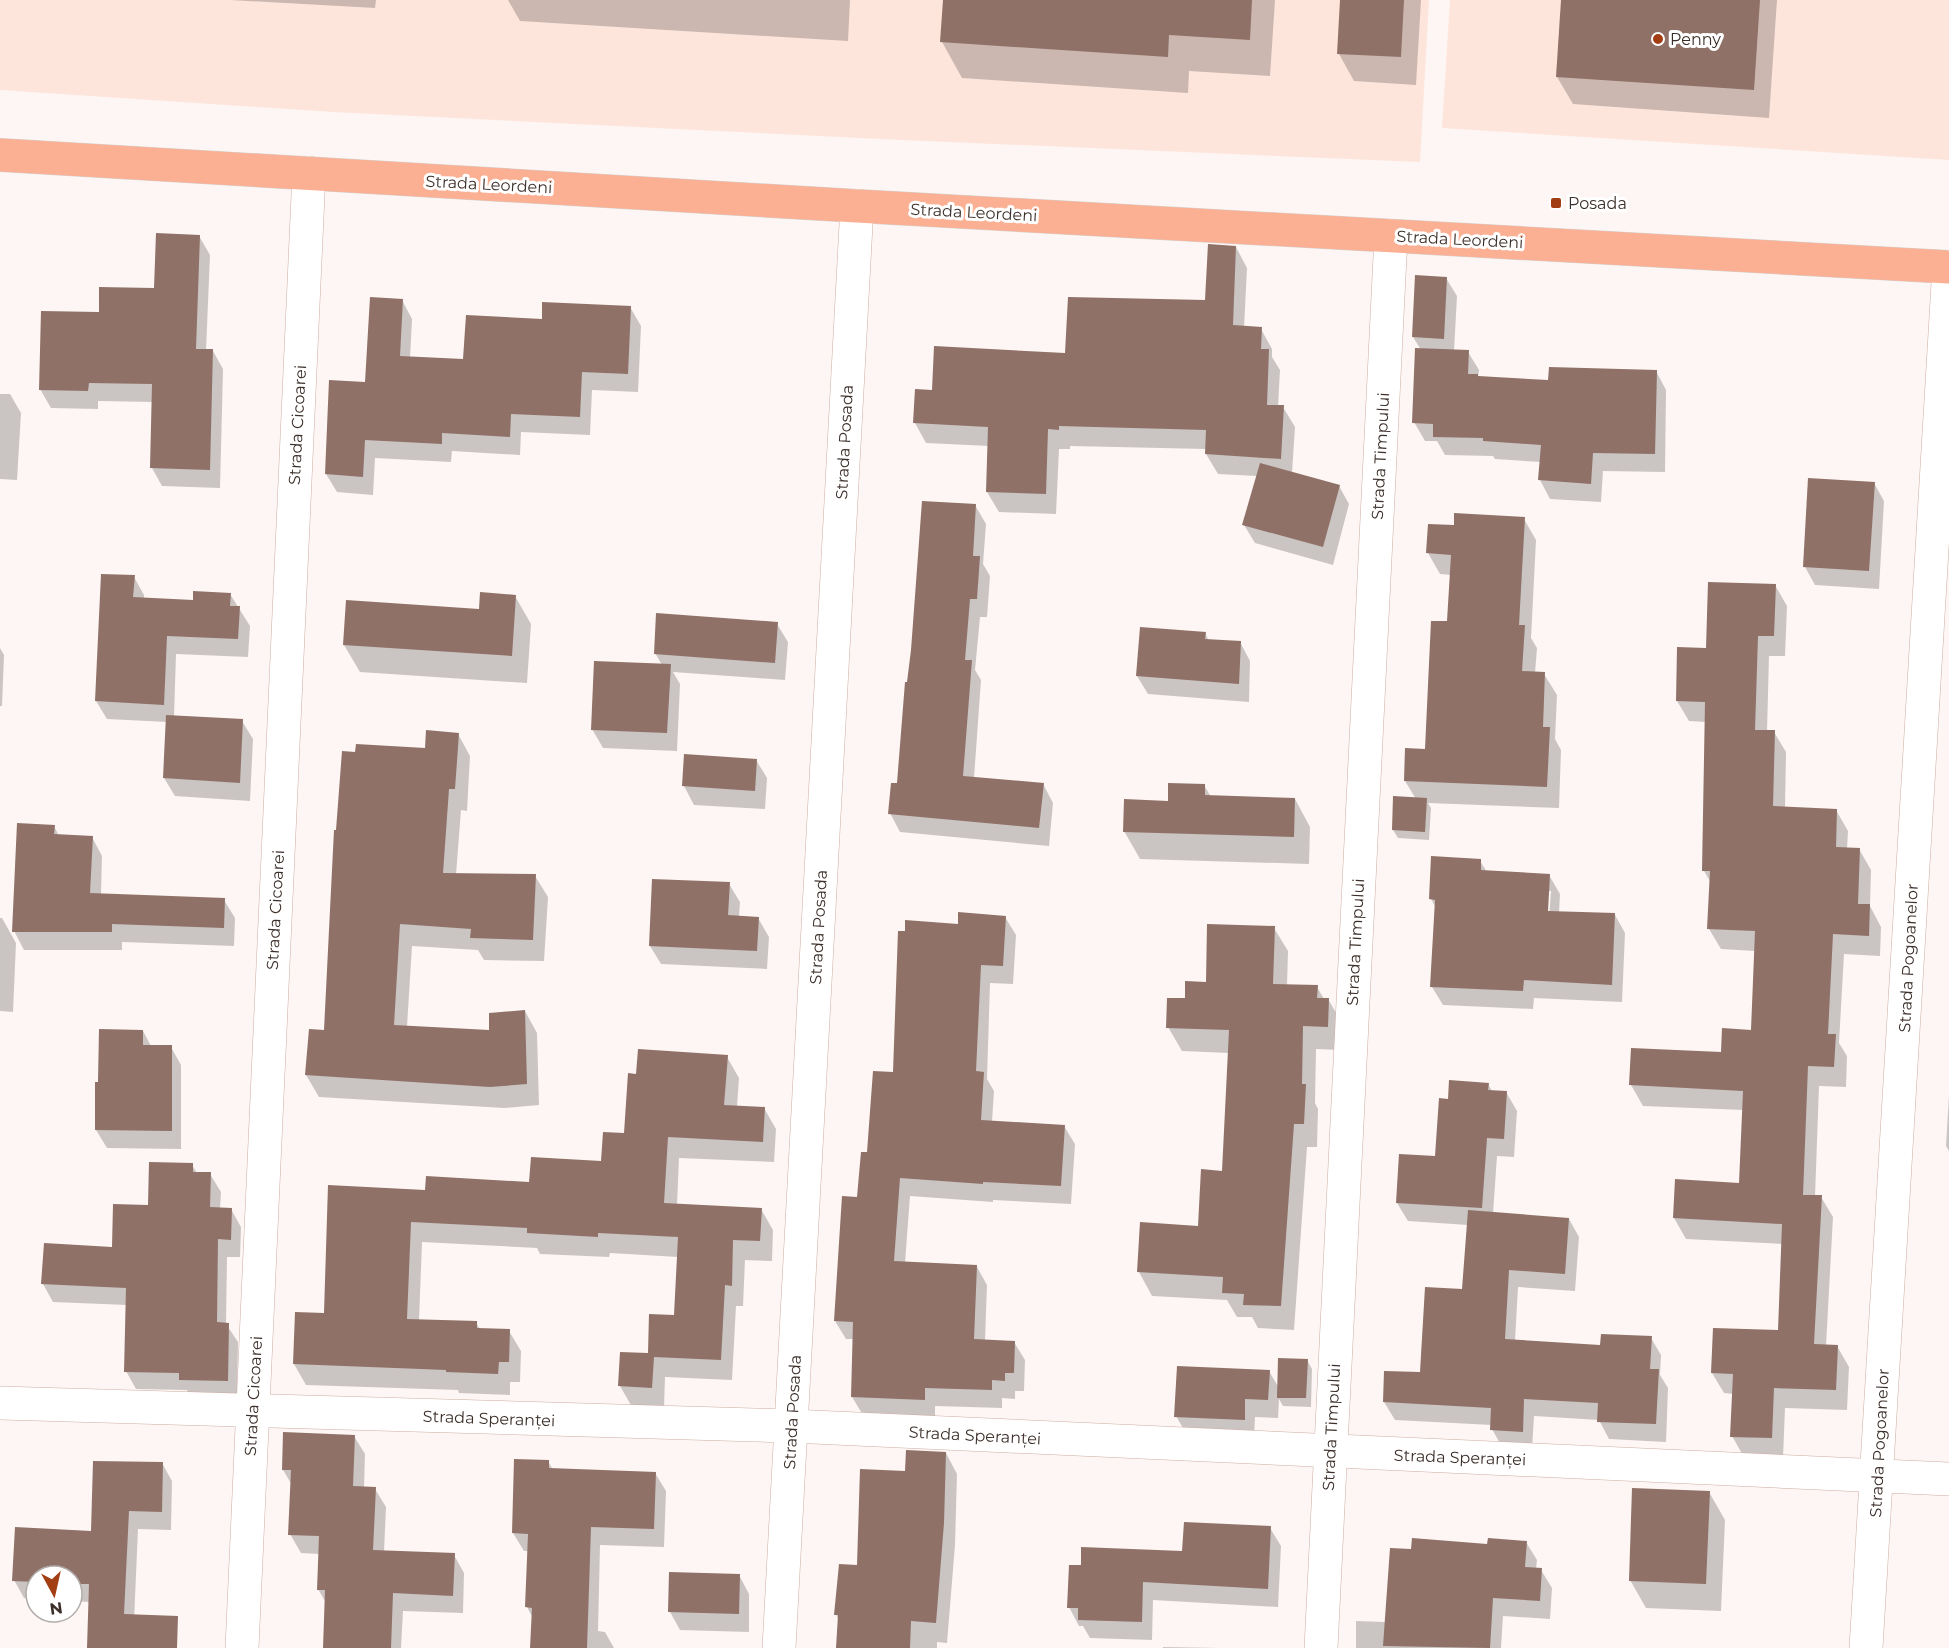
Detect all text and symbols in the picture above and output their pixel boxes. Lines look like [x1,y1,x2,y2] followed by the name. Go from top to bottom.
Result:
[1670,30,1721,49] place label: Penny
[1651,32,1665,46] marker: Penny
[425,172,553,197] street label: Strada Leordeni
[1568,194,1627,213] place label: Posada
[1549,196,1563,210] marker: Posada
[910,200,1038,225] street label: Strada Leordeni
[1396,227,1524,252] street label: Strada Leordeni
[285,365,310,486] street label: Strada Cicoarei
[832,384,857,500] street label: Strada Posada
[1368,392,1393,520] street label: Strada Timpului
[263,850,288,971] street label: Strada Cicoarei
[806,869,831,985] street label: Strada Posada
[1343,878,1368,1006] street label: Strada Timpului
[1895,883,1922,1033] street label: Strada Pogoanelor
[241,1336,266,1457] street label: Strada Cicoarei
[780,1354,805,1470] street label: Strada Posada
[1319,1363,1344,1491] street label: Strada Timpului
[1866,1368,1893,1518] street label: Strada Pogoanelor
[422,1407,556,1431] street label: Strada Speranței
[908,1423,1042,1449] street label: Strada Speranței
[1393,1446,1527,1470] street label: Strada Speranței
[24,1564,84,1624] north arrow
[48,1598,64,1619] text: N

